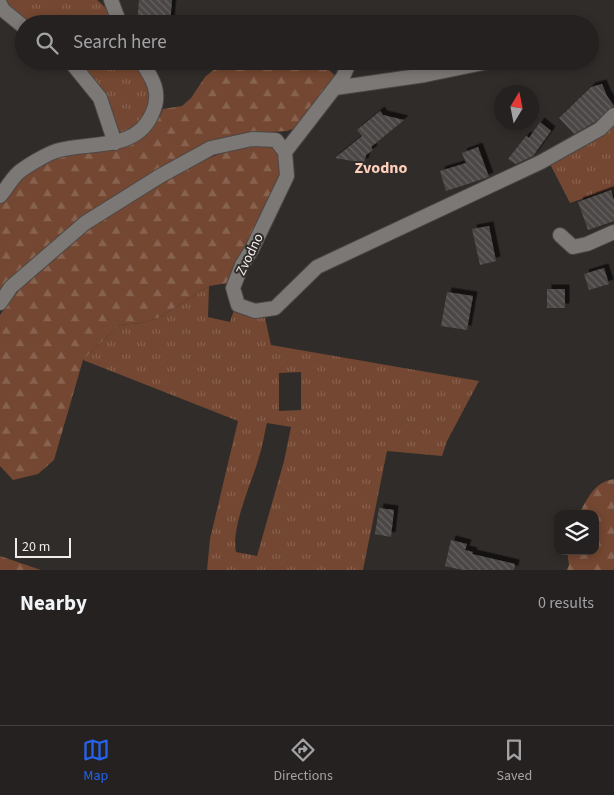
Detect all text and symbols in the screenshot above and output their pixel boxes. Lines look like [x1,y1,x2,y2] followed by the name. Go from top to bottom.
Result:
[15,15,599,70] search box
[33,29,61,57] icon: search
[73,29,167,56] text: Search here
[494,85,539,130] north arrow
[355,157,408,179] district label: Zvodno
[231,230,269,279] street label: Zvodno
[554,510,599,555] map controls
[554,510,599,555] button: layers
[15,535,71,558] scale bar
[22,537,50,557] text: 20 m
[20,588,87,618] text: Nearby
[538,592,594,614] text: 0 results
[82,736,110,786] tab: Map
[274,736,333,786] tab: Directions
[496,736,532,786] tab: Saved

